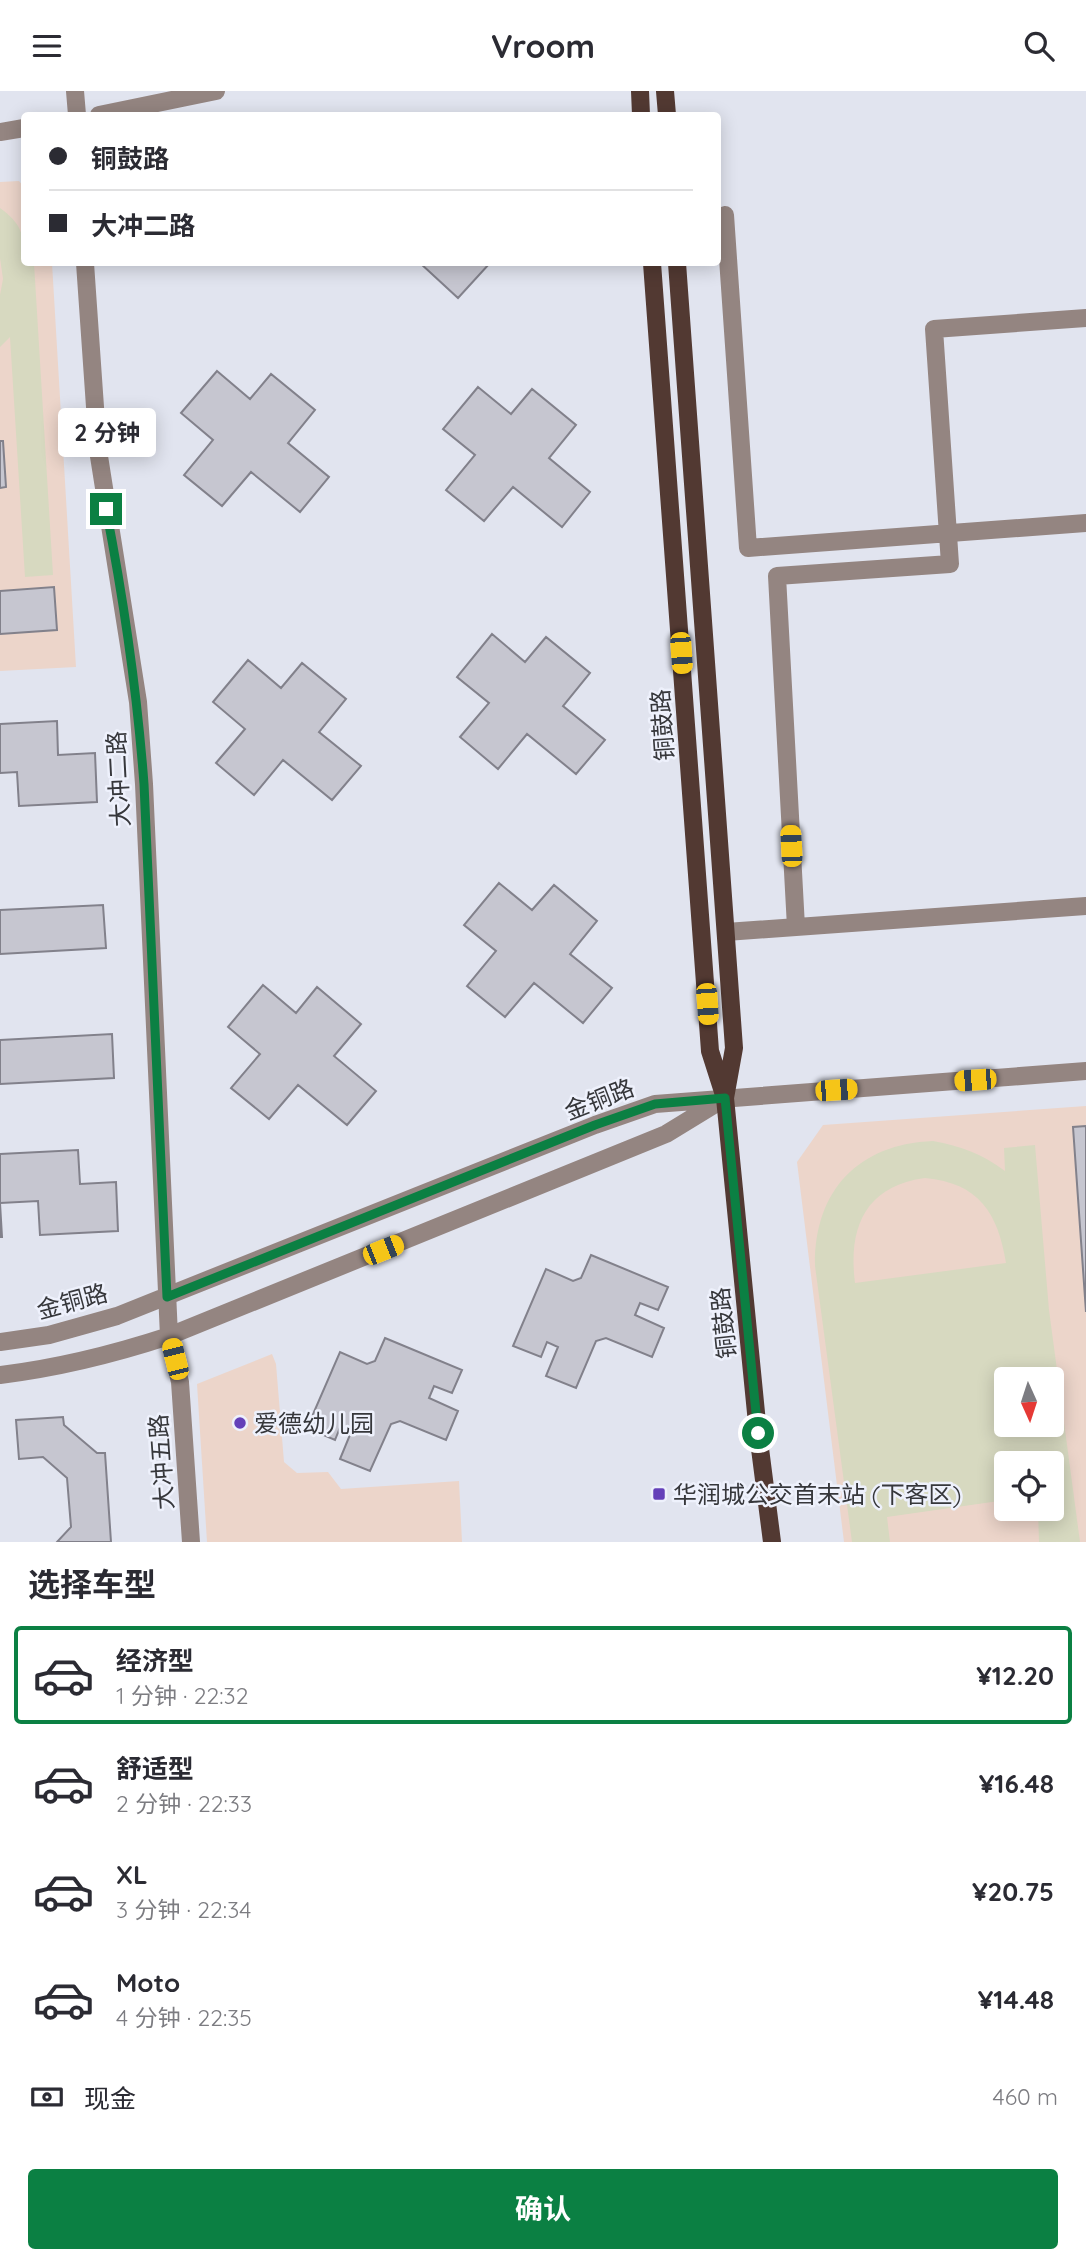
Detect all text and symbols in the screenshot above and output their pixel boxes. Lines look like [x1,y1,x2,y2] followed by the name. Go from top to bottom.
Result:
[491,26,595,66] text: Vroom
[28,27,66,65] icon: menu
[1020,27,1058,65] icon: search
[91,142,169,175] text: 铜鼓路
[91,209,195,242] text: 大冲二路
[57,407,155,457] callout: 2 分钟
[74,418,140,447] text: 2 分钟
[90,493,122,525] route end
[670,631,693,675] car
[645,688,679,762] street label: 铜鼓路
[101,730,135,828] street label: 大冲二路
[780,824,803,868] car
[696,982,719,1026] car
[954,1068,997,1092] car
[560,1072,638,1126] street label: 金铜路
[815,1078,858,1102] car
[360,1232,407,1268] car
[33,1277,111,1325] street label: 金铜路
[704,1286,742,1360] street label: 铜鼓路
[160,1336,191,1382] car
[994,1367,1064,1437] north arrow
[994,1367,1064,1521] map controls
[254,1408,374,1438] place label: 爱德幼儿园
[143,1413,179,1511] street label: 大冲五路
[232,1415,248,1431] marker: 爱德幼儿园
[742,1417,774,1449] route start
[994,1451,1064,1521] button: locate
[673,1479,962,1509] place label: 华润城公交首末站 (下客区)
[651,1486,667,1502] marker: 华润城公交首末站 (下客区)
[28,1564,156,1604] text: 选择车型
[32,1644,95,1707] icon: car
[116,1644,194,1677] text: 经济型
[976,1659,1054,1692] text: ¥12.20
[116,1681,248,1710] text: 1 分钟 · 22:32
[32,1752,95,1815] icon: car
[116,1752,194,1785] text: 舒适型
[979,1767,1054,1800] text: ¥16.48
[116,1789,252,1818] text: 2 分钟 · 22:33
[116,1858,148,1891] text: XL
[32,1860,95,1923] icon: car
[972,1875,1054,1908] text: ¥20.75
[116,1895,251,1924] text: 3 分钟 · 22:34
[116,1966,180,1999] text: Moto
[32,1968,95,2031] icon: car
[978,1983,1054,2016] text: ¥14.48
[116,2003,252,2032] text: 4 分钟 · 22:35
[28,2078,66,2116] icon: cash
[84,2082,136,2115] text: 现金
[993,2082,1058,2111] text: 460 m
[28,2169,1058,2249] button: 确认

